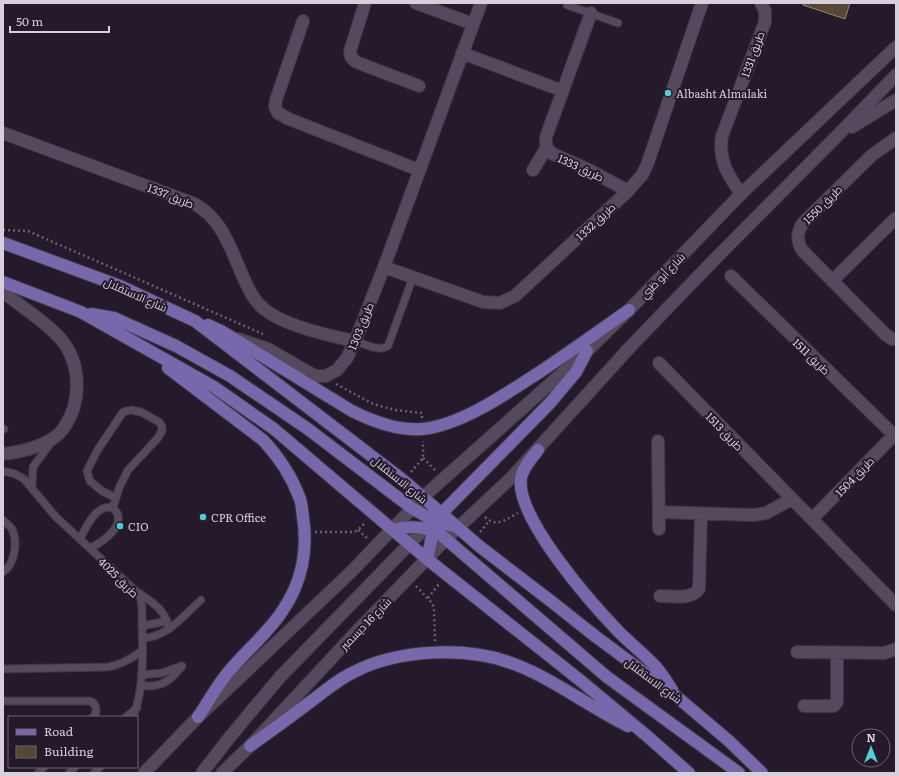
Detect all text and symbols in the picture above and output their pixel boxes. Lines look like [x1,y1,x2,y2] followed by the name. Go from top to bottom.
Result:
[10,8,109,34] scale bar
[16,12,43,30] text: 50 m
[736,29,768,79] street label: طريق 1331
[676,85,767,101] place label: Albasht Almalaki
[663,88,673,98] marker: Albasht Almalaki
[555,149,607,185] street label: طريق 1333
[145,179,197,211] street label: طريق 1337
[799,181,845,227] street label: طريق 1550
[572,199,618,243] street label: طريق 1332
[636,248,689,303] street label: شارع أبو ظبي
[101,273,170,316] street label: شارع الاستقلال
[343,300,377,352] street label: طريق 1303
[790,334,834,378] street label: طريق 1511
[703,408,747,454] street label: طريق 1513
[368,452,431,507] street label: شارع الاستقلال
[831,453,877,499] street label: طريق 1504
[211,509,266,525] place label: CPR Office
[198,512,208,522] marker: CPR Office
[128,518,149,534] place label: CIO
[115,521,125,531] marker: CIO
[95,553,143,601] street label: طريق 4025
[335,593,395,654] street label: شارع 16 ديسمبر
[622,653,686,708] street label: شارع الاستقلال
[8,716,138,768] legend
[44,722,74,740] text: Road
[851,728,891,768] north arrow
[866,729,876,745] text: N
[44,742,94,760] text: Building

